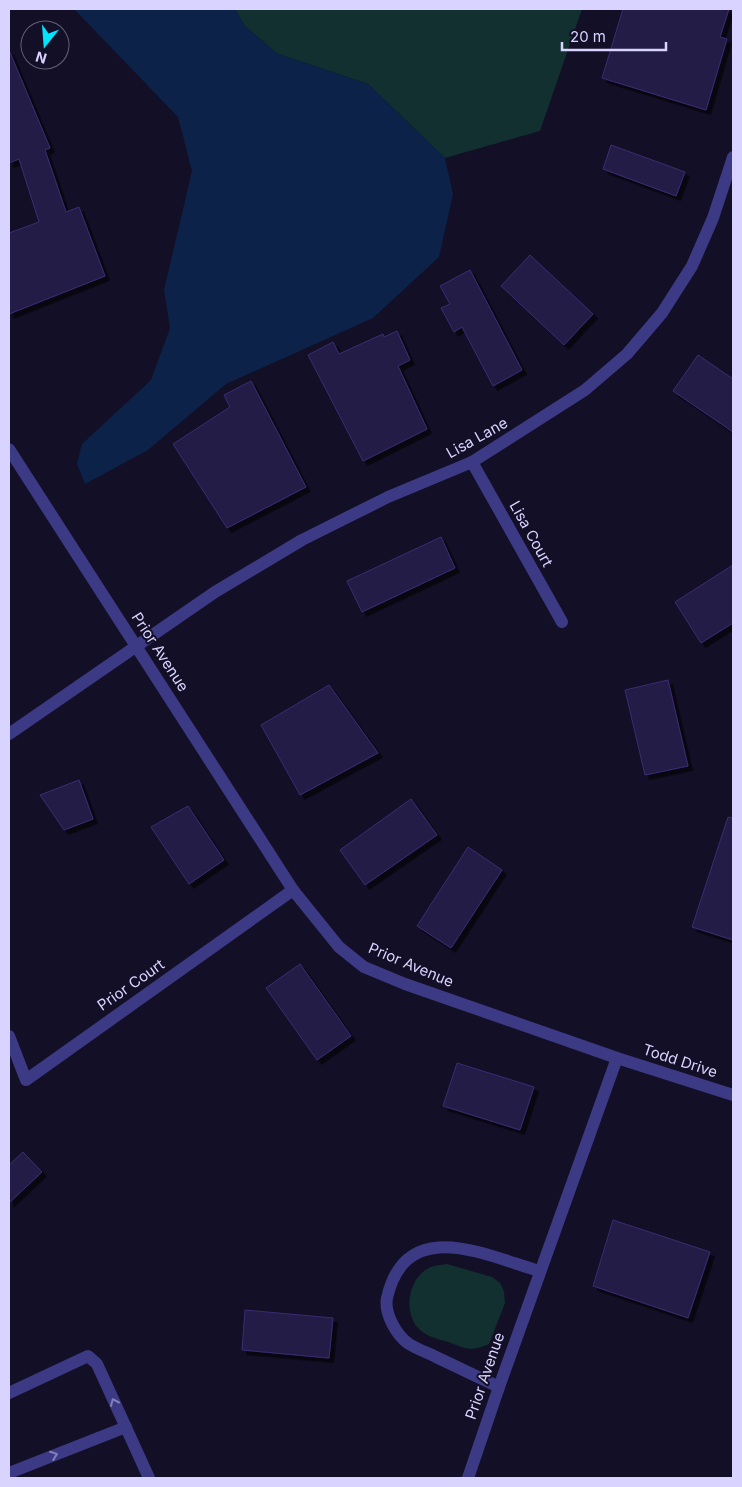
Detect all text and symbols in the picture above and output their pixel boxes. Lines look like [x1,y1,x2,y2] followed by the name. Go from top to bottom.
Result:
[20,20,70,70] north arrow
[562,20,666,52] scale bar
[570,27,606,46] text: 20 m
[33,48,49,68] text: N
[443,413,511,462] street label: Lisa Lane
[506,498,557,570] street label: Lisa Court
[128,609,193,695] street label: Prior Avenue
[366,938,457,991] street label: Prior Avenue
[93,955,168,1015] street label: Prior Court
[640,1040,720,1082] street label: Todd Drive
[461,1330,508,1422] street label: Prior Avenue
[110,1398,121,1407] one-way arrow
[49,1451,58,1461] one-way arrow

